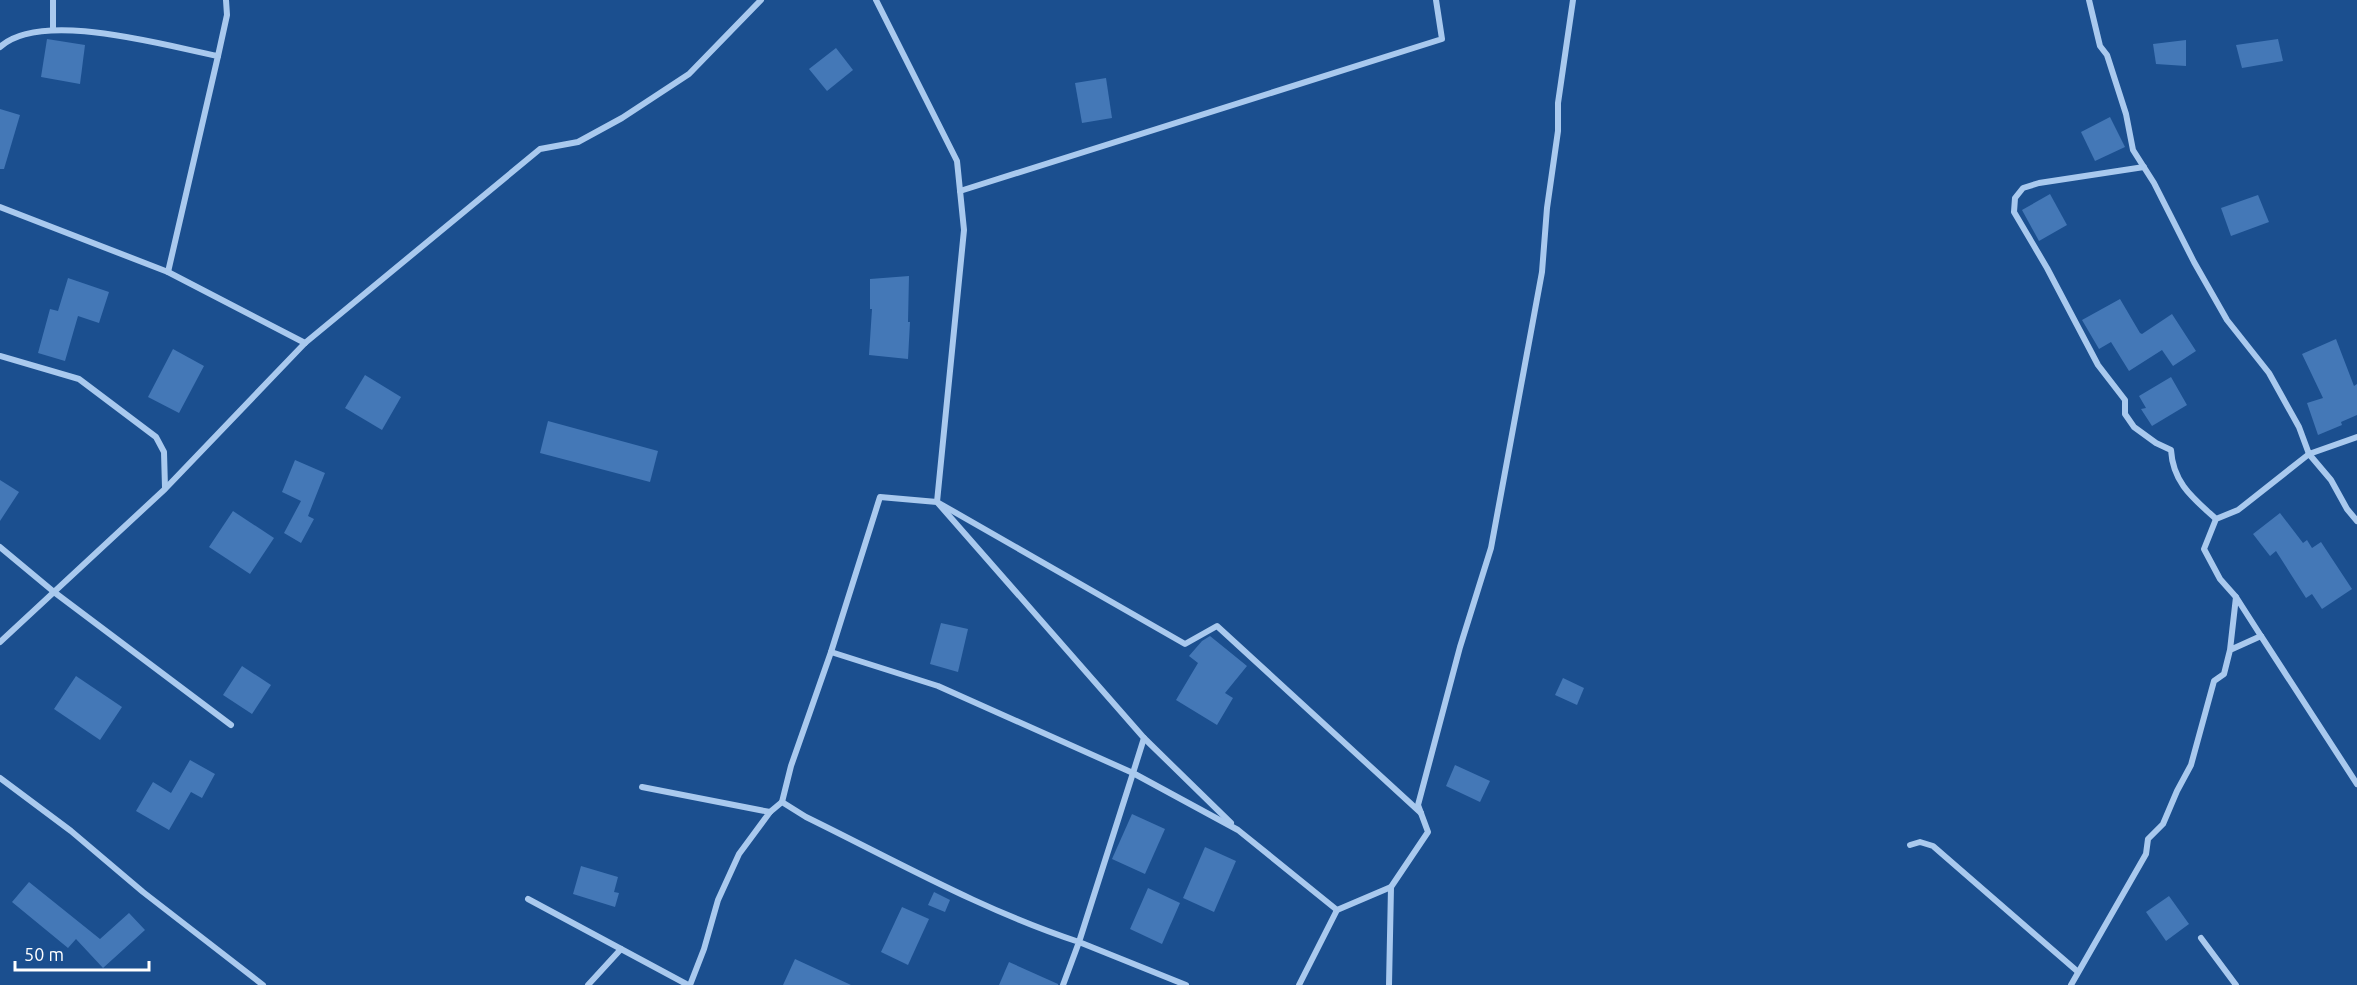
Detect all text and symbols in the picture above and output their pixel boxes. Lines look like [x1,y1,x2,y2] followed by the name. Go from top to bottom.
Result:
[15,934,148,972] scale bar
[24,944,64,964] text: 50 m

